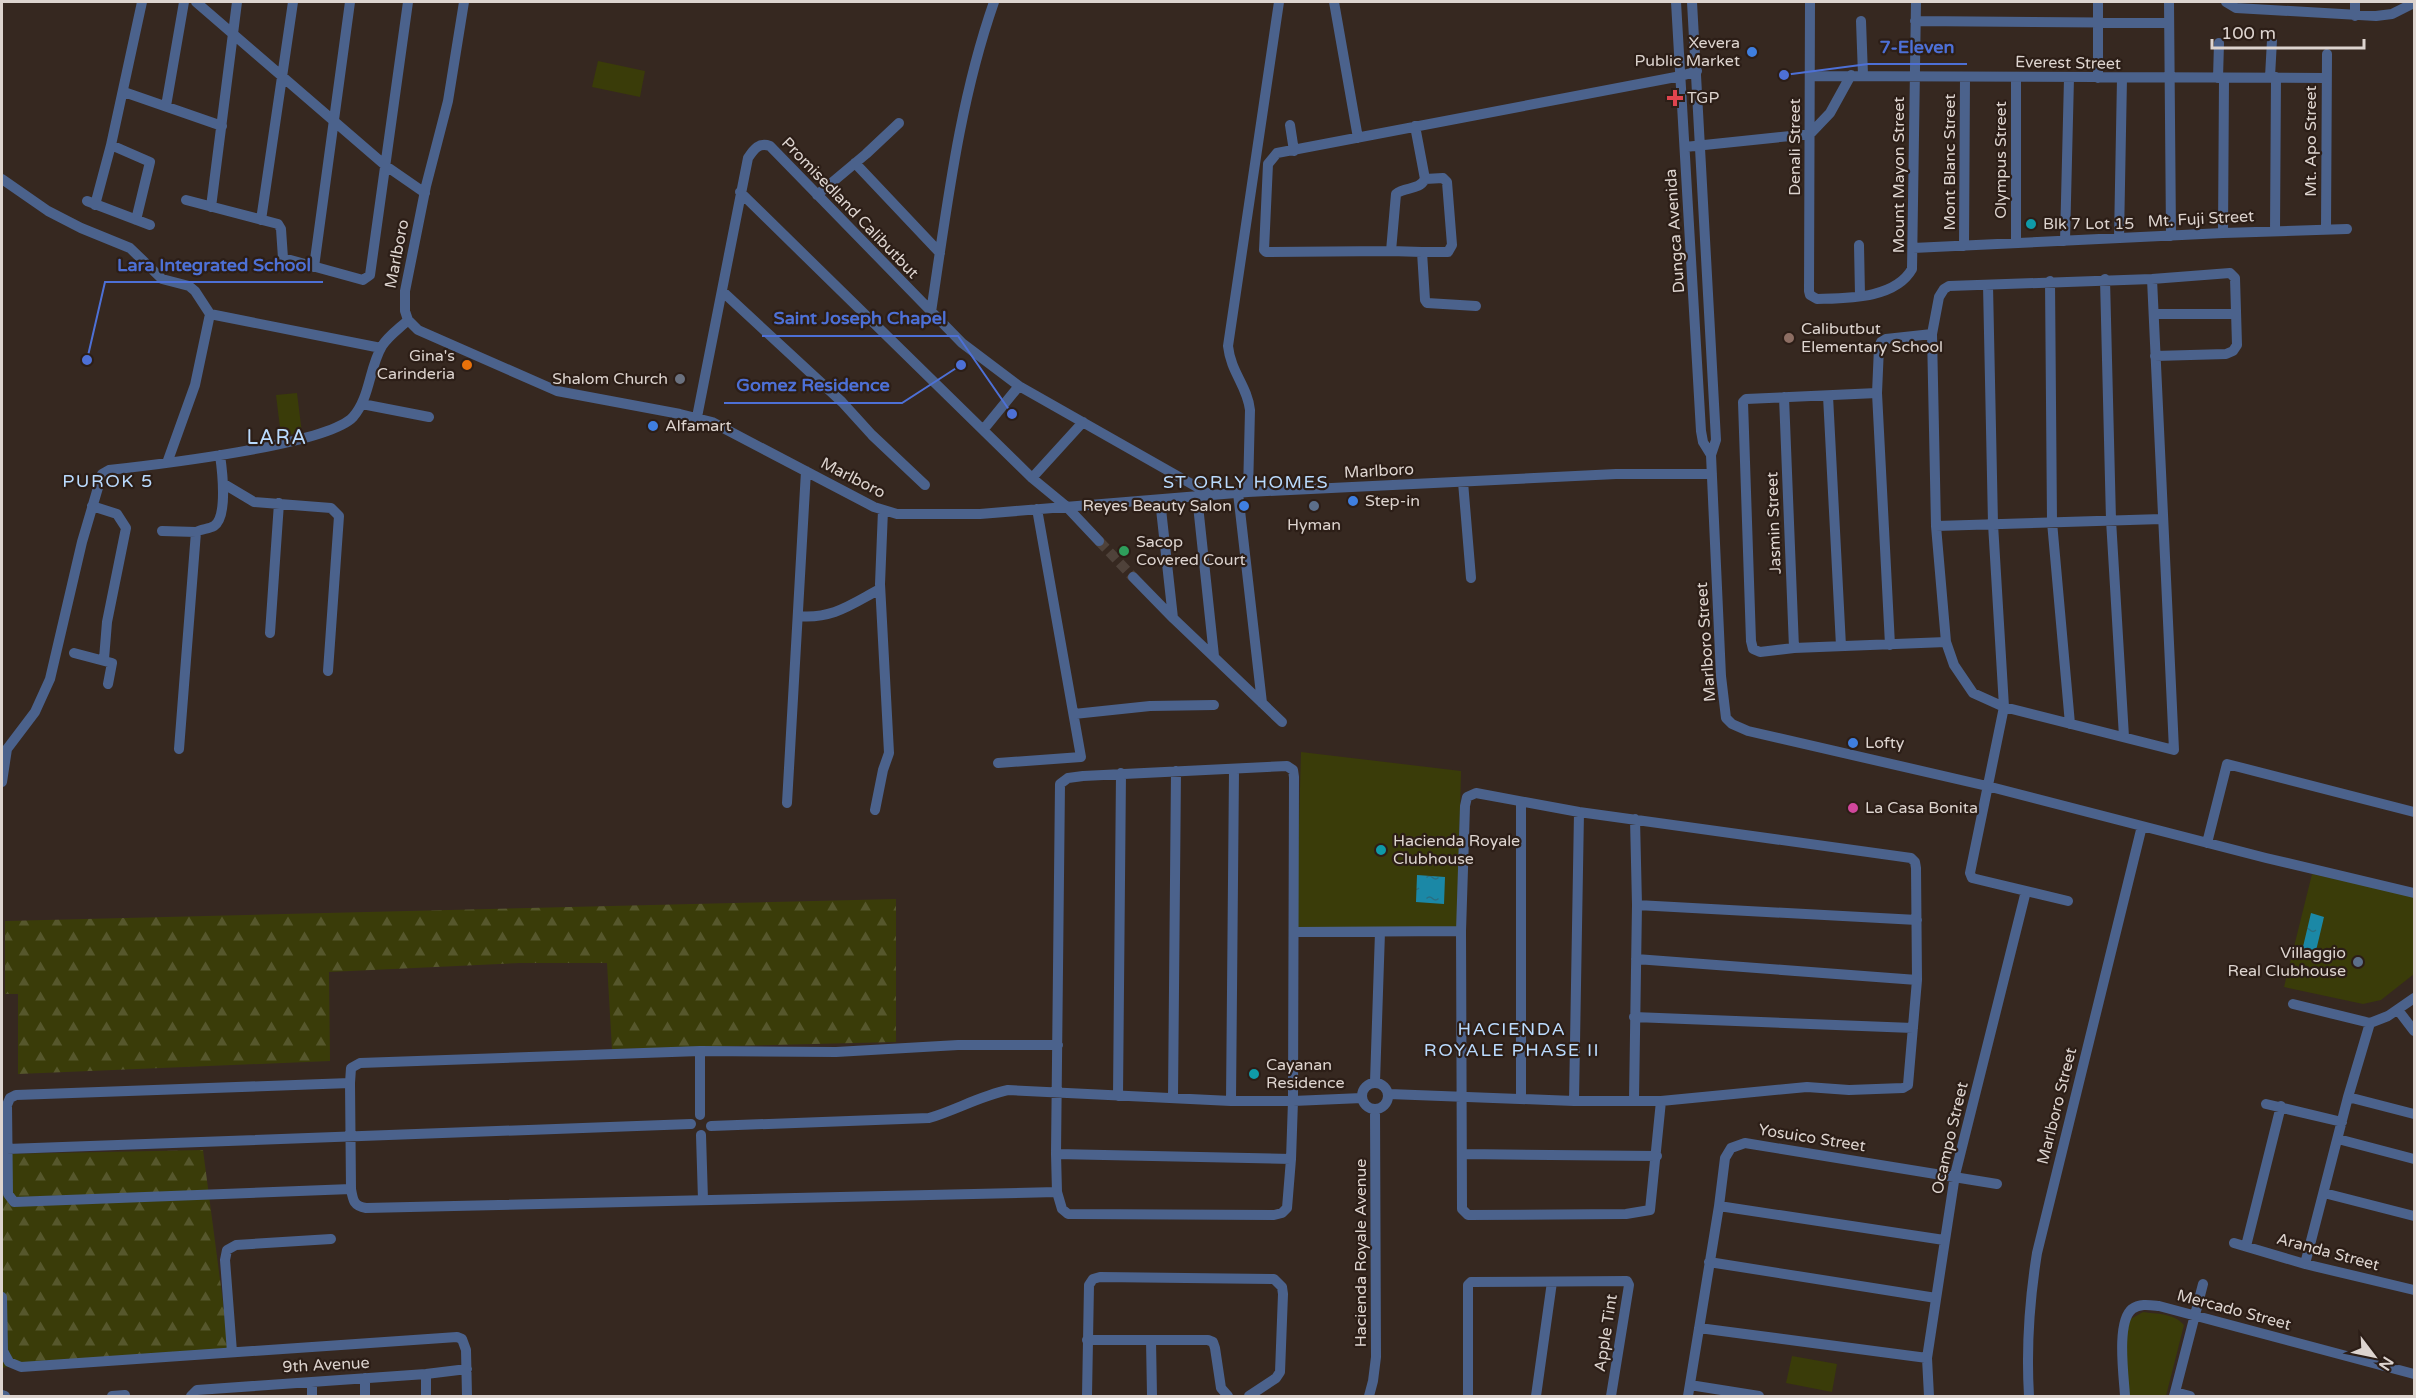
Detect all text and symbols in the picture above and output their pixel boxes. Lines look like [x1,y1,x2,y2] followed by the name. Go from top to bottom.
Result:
[2212,12,2364,50] scale bar
[2221,22,2276,44] text: 100 m
[1868,28,1967,64] callout: 7-Eleven
[1635,33,1740,71] place label: Xevera Public Market
[1880,36,1954,58] text: 7-Eleven
[1745,45,1759,59] marker: Xevera Public Market
[2015,52,2121,74] street label: Everest Street
[2301,85,2321,197] street label: Mt. Apo Street
[1687,88,1719,108] place label: TGP
[1668,91,1682,105] marker: TGP
[1940,94,1960,230] street label: Mont Blanc Street
[1889,97,1909,253] street label: Mount Mayon Street
[1785,98,1805,196] street label: Denali Street
[1991,101,2011,219] street label: Olympus Street
[777,133,923,283] street label: Promisedland Calibutbut
[1661,168,1689,294] street label: Dungca Avenida
[2147,206,2255,232] street label: Mt. Fuji Street
[2043,214,2134,234] place label: Blk 7 Lot 15
[2024,217,2038,231] marker: Blk 7 Lot 15
[381,218,413,290] street label: Marlboro
[105,246,323,282] callout: Lara Integrated School
[117,254,311,276] text: Lara Integrated School
[762,300,958,336] callout: Saint Joseph Chapel
[774,307,946,329] text: Saint Joseph Chapel
[1801,319,1943,357] place label: Calibutbut Elementary School
[1782,331,1796,345] marker: Calibutbut Elementary School
[377,346,455,384] place label: Gina's Carinderia
[460,358,474,372] marker: Gina's Carinderia
[724,367,902,403] callout: Gomez Residence
[552,369,668,389] place label: Shalom Church
[673,372,687,386] marker: Shalom Church
[736,374,890,396] text: Gomez Residence
[665,416,732,436] place label: Alfamart
[646,419,660,433] marker: Alfamart
[246,426,308,450] district label: LARA
[817,453,889,503] street label: Marlboro
[1344,459,1414,483] street label: Marlboro
[62,470,154,492] district label: PUROK 5
[1163,471,1329,493] district label: ST ORLY HOMES
[1762,471,1786,575] street label: Jasmin Street
[1365,491,1420,511] place label: Step-in
[1346,494,1360,508] marker: Step-in
[1082,496,1232,516] place label: Reyes Beauty Salon
[1237,499,1251,513] marker: Reyes Beauty Salon
[1307,499,1321,513] marker: Hyman
[1287,515,1341,535] place label: Hyman
[1136,532,1246,570] place label: Sacop Covered Court
[1117,544,1131,558] marker: Sacop Covered Court
[1692,582,1720,702] street label: Marlboro Street
[1865,733,1905,753] place label: Lofty
[1846,736,1860,750] marker: Lofty
[1865,798,1978,818] place label: La Casa Bonita
[1846,801,1860,815] marker: La Casa Bonita
[1393,831,1520,869] place label: Hacienda Royale Clubhouse
[1374,843,1388,857] marker: Hacienda Royale Clubhouse
[2228,943,2346,981] place label: Villaggio Real Clubhouse
[2351,955,2365,969] marker: Villaggio Real Clubhouse
[1424,1018,1600,1061] district label: HACIENDA ROYALE PHASE II
[2033,1045,2081,1167] street label: Marlboro Street
[1266,1055,1345,1093] place label: Cayanan Residence
[1247,1067,1261,1081] marker: Cayanan Residence
[1927,1080,1973,1196] street label: Ocampo Street
[1757,1120,1867,1156] street label: Yosuico Street
[1351,1159,1371,1347] street label: Hacienda Royale Avenue
[2274,1229,2382,1275] street label: Aranda Street
[2175,1285,2293,1335] street label: Mercado Street
[1590,1293,1622,1373] street label: Apple Tint
[2344,1326,2404,1386] north arrow
[282,1353,370,1377] street label: 9th Avenue
[2374,1353,2398,1374] text: N

